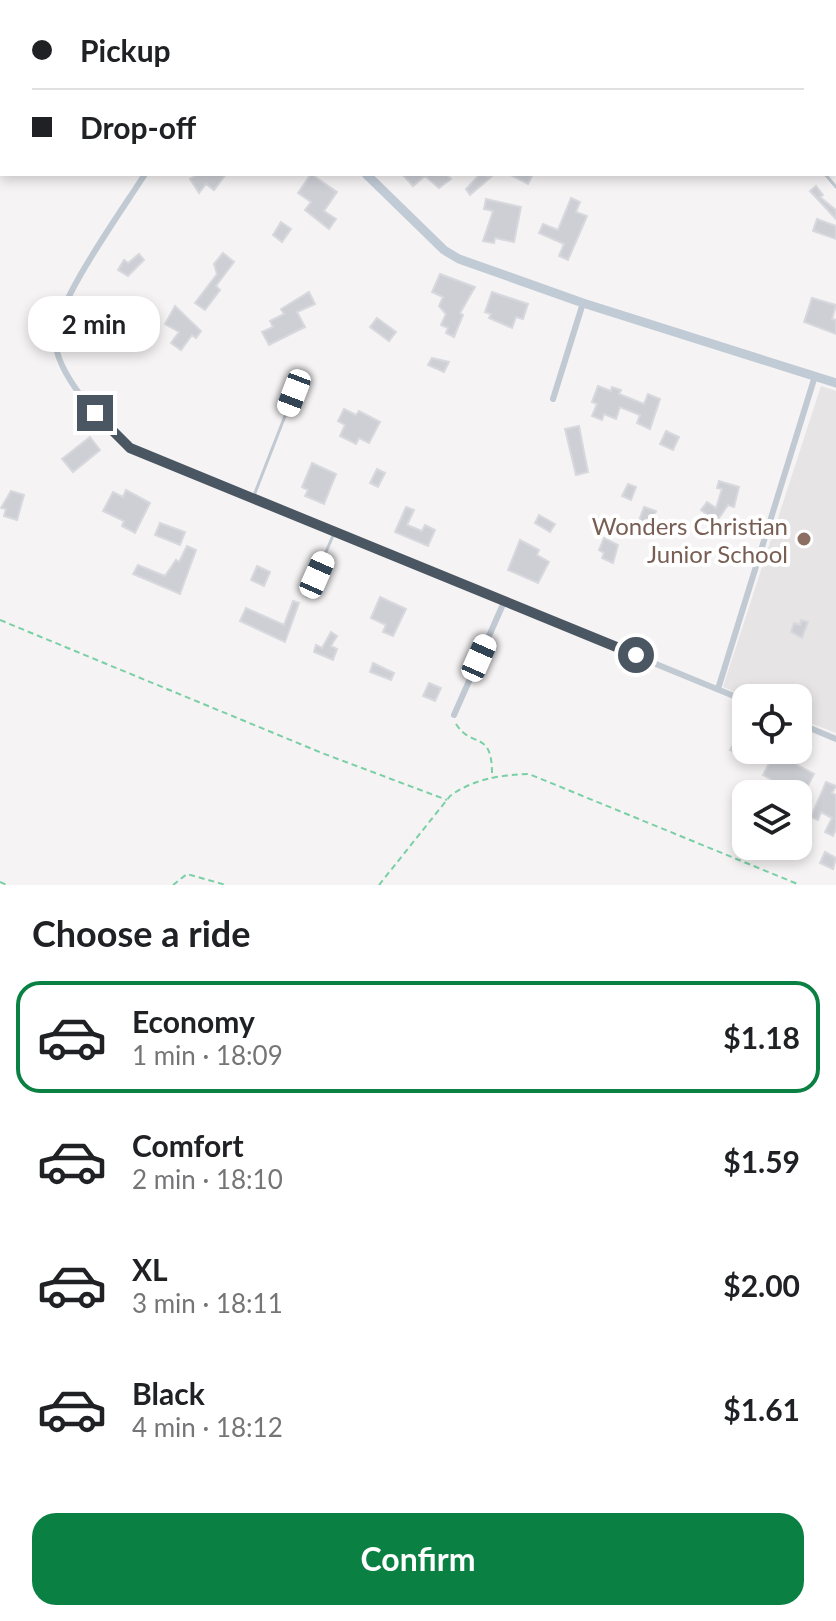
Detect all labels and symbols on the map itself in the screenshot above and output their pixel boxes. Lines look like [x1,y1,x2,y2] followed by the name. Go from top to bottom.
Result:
[29,297,161,353] callout: 2 min
[274,366,314,420] car
[77,395,113,431] route end
[592,511,788,568] place label: Wonders Christian Junior School
[795,530,813,548] marker: Wonders Christian Junior School
[296,548,338,602] car
[458,631,500,685] car
[618,637,654,673] route start

